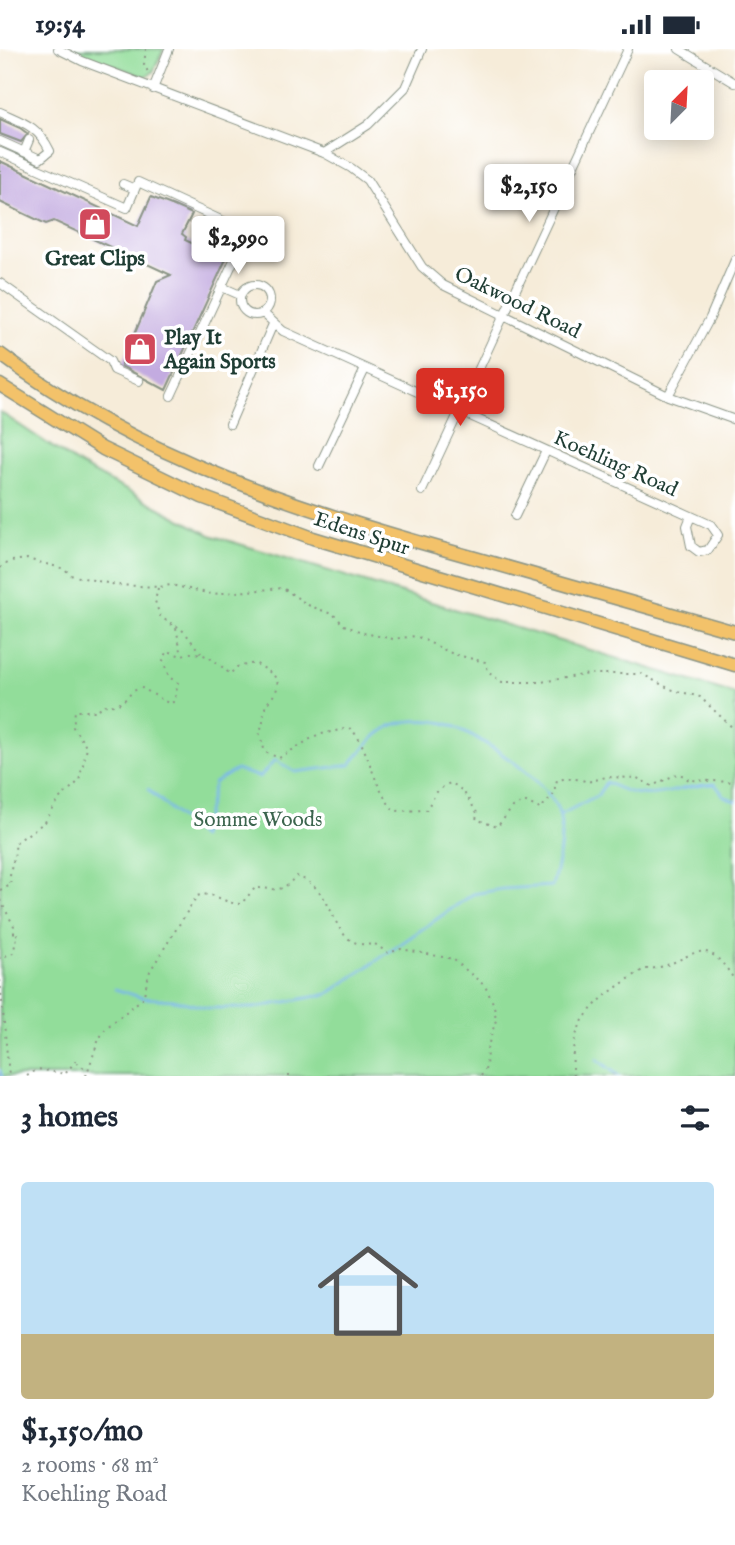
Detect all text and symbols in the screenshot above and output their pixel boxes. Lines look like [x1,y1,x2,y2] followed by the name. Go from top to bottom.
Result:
[35,8,85,41] text: 19:54
[644,70,714,140] north arrow
[644,70,714,140] map controls
[472,165,586,224] pin: $2,150
[500,172,558,201] text: $2,150
[76,205,114,243] shop icon: Great Clips
[181,217,295,276] pin: $2,990
[207,224,269,253] text: $2,990
[45,246,145,273] place label: Great Clips
[450,261,586,346] street label: Oakwood Road
[163,325,276,376] place label: Play It Again Sports
[121,330,159,368] shop icon: Play It Again Sports
[403,369,517,428] pin: $1,150
[432,376,488,405] text: $1,150
[549,425,682,504] street label: Koehling Road
[310,506,413,563] street label: Edens Spur
[194,807,322,834] park label: Somme Woods
[21,1099,118,1137] text: 3 homes
[676,1099,714,1137] icon: filters
[305,1228,431,1354] icon: home
[21,1413,143,1451] text: $1,150/mo
[21,1451,159,1480] text: 2 rooms · 68 m²
[21,1480,167,1509] text: Koehling Road

